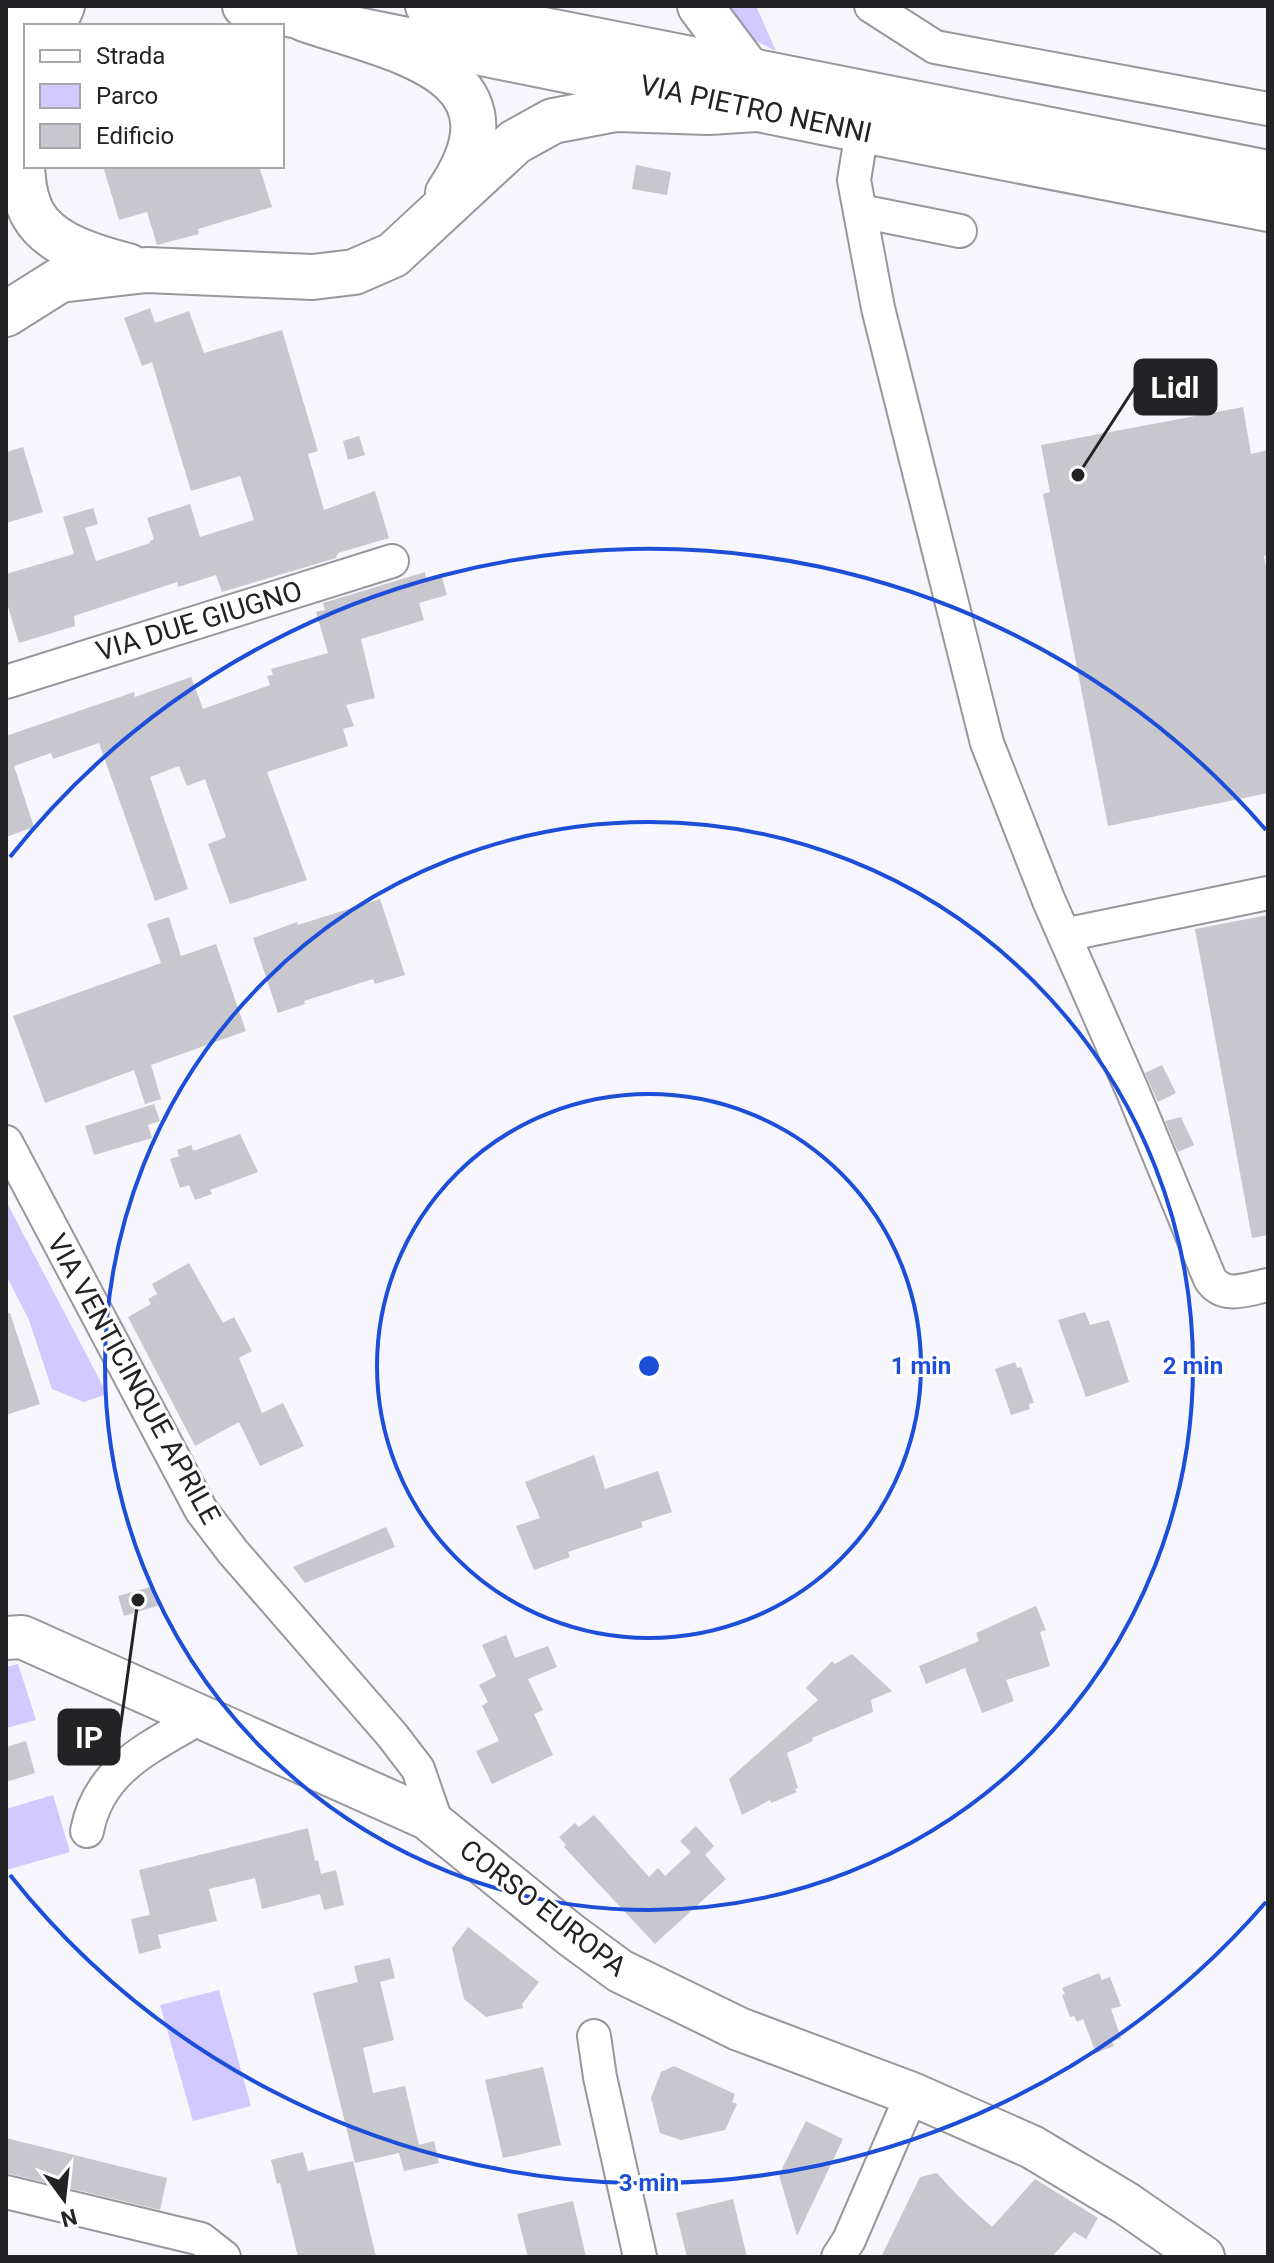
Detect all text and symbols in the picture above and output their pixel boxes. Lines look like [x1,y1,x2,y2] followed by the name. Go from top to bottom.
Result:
[24,24,284,168] legend
[96,42,165,70] text: Strada
[637,68,875,150] street label: VIA PIETRO NENNI
[96,82,158,110] text: Parco
[96,122,174,150] text: Edificio
[1135,360,1216,414] callout: Lidl
[1151,370,1200,405] text: Lidl
[92,574,306,668] street label: VIA DUE GIUGNO
[40,1228,228,1530] street label: VIA VENTICINQUE APRILE
[635,1352,663,1380] centre of rings
[891,1352,951,1380] text: 1 min
[1163,1352,1223,1380] text: 2 min
[59,1710,119,1764] callout: IP
[75,1720,103,1755] text: IP
[453,1833,633,1983] street label: CORSO EUROPA
[24,2159,104,2239] north arrow
[619,2169,679,2197] text: 3 min
[58,2204,80,2232] text: N

